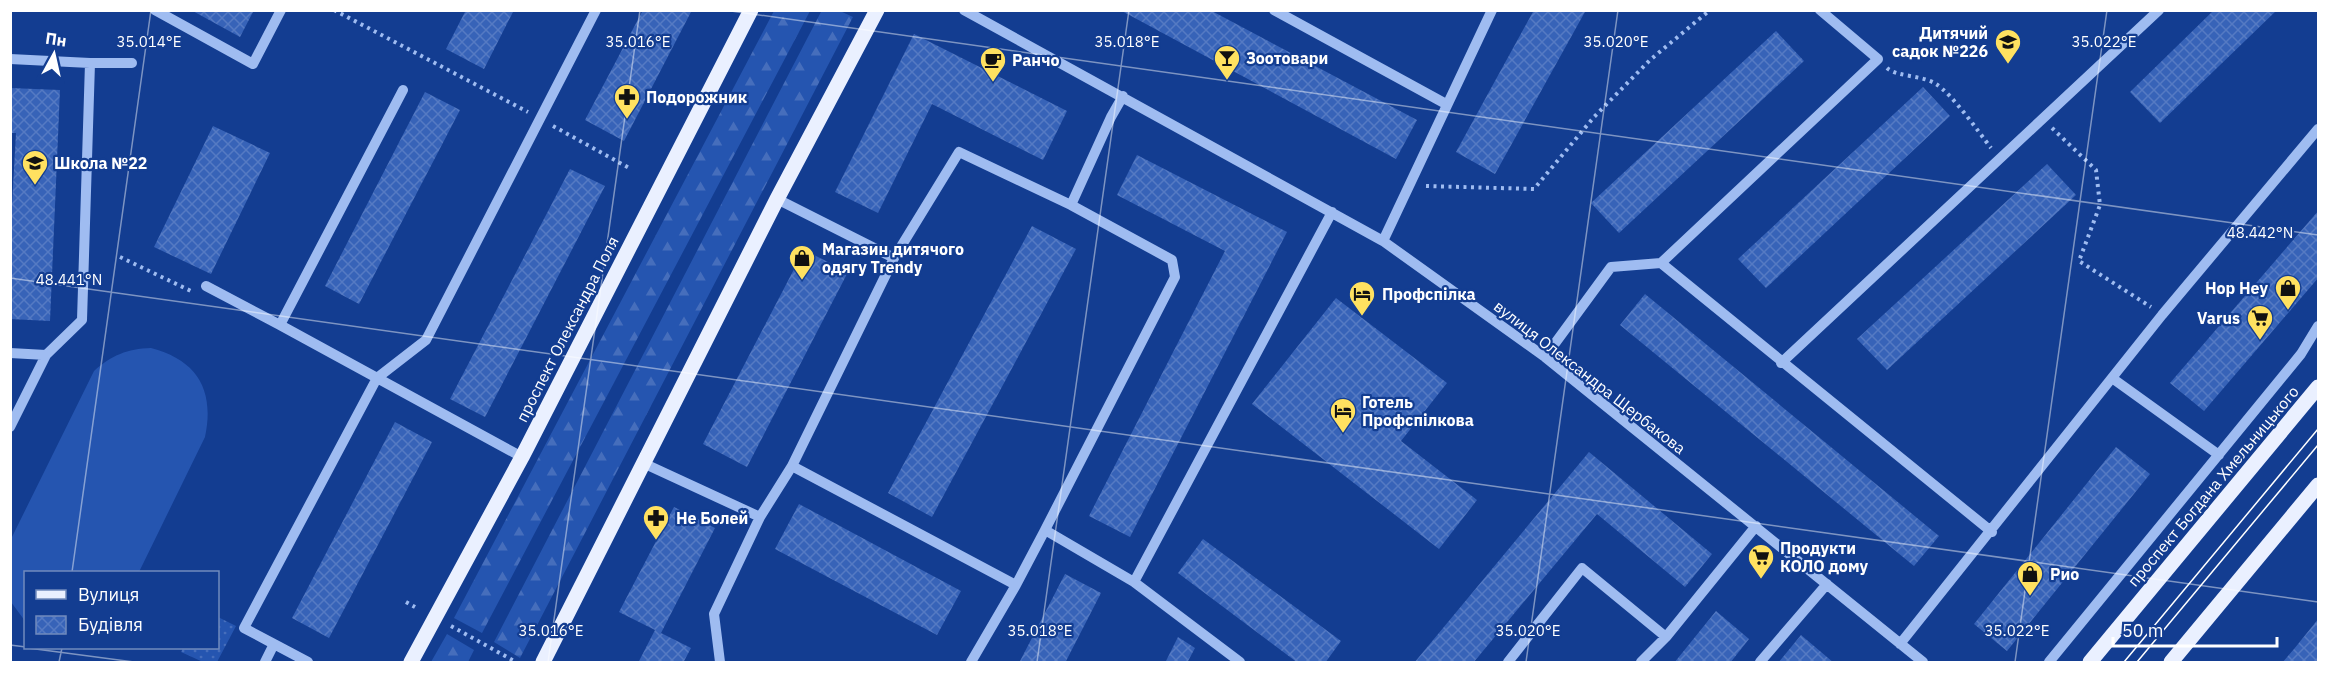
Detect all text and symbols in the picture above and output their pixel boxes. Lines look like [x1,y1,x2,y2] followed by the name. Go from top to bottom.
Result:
[1892,23,1988,61] place label: Дитячий садок №226
[24,24,84,84] north arrow
[1993,27,2023,65] school or university icon: Дитячий садок №226
[44,28,68,51] text: Пн
[117,32,181,51] text: 35.014°E
[606,32,670,51] text: 35.016°E
[1095,32,1159,51] text: 35.018°E
[1584,32,1648,51] text: 35.020°E
[2072,32,2136,51] text: 35.022°E
[1212,43,1242,81] bar icon: Зоотовари
[978,45,1008,83] cafe icon: Ранчо
[1246,48,1328,68] place label: Зоотовари
[1012,50,1059,70] place label: Ранчо
[612,82,642,120] pharmacy icon: Подорожник
[646,87,747,107] place label: Подорожник
[20,148,50,186] school or university icon: Школа №22
[54,153,147,173] place label: Школа №22
[2227,223,2293,242] text: 48.442°N
[511,233,623,425] street label: проспект Олександра Поля
[822,239,964,277] place label: Магазин дитячого одягу Trendy
[787,243,817,281] shop icon: Магазин дитячого одягу Trendy
[36,270,102,289] text: 48.441°N
[2273,273,2303,311] shop icon: Hop Hey
[2205,278,2268,298] place label: Hop Hey
[1347,279,1377,317] hotel icon: Профспілка
[1382,284,1476,304] place label: Профспілка
[1490,296,1690,458] street label: вулиця Олександра Щербакова
[2245,303,2275,341] supermarket icon: Varus
[2197,308,2240,328] place label: Varus
[2123,382,2303,590] street label: проспект Богдана Хмельницького
[1362,392,1474,430] place label: Готель Профспілкова
[1328,396,1358,434] hotel icon: Готель Профспілкова
[641,503,671,541] pharmacy icon: Не Болей
[676,508,748,528] place label: Не Болей
[1780,538,1869,576] place label: Продукти КОЛО дому
[1746,542,1776,580] supermarket icon: Продукти КОЛО дому
[2015,559,2045,597] shop icon: Рио
[2050,564,2079,584] place label: Рио
[24,571,219,649] legend
[78,583,139,606] text: Вулиця
[2113,610,2276,648] scale bar
[78,613,143,636] text: Будівля
[2122,619,2164,642] text: 50 m
[519,621,583,640] text: 35.016°E
[1008,621,1072,640] text: 35.018°E
[1496,621,1560,640] text: 35.020°E
[1985,621,2049,640] text: 35.022°E

